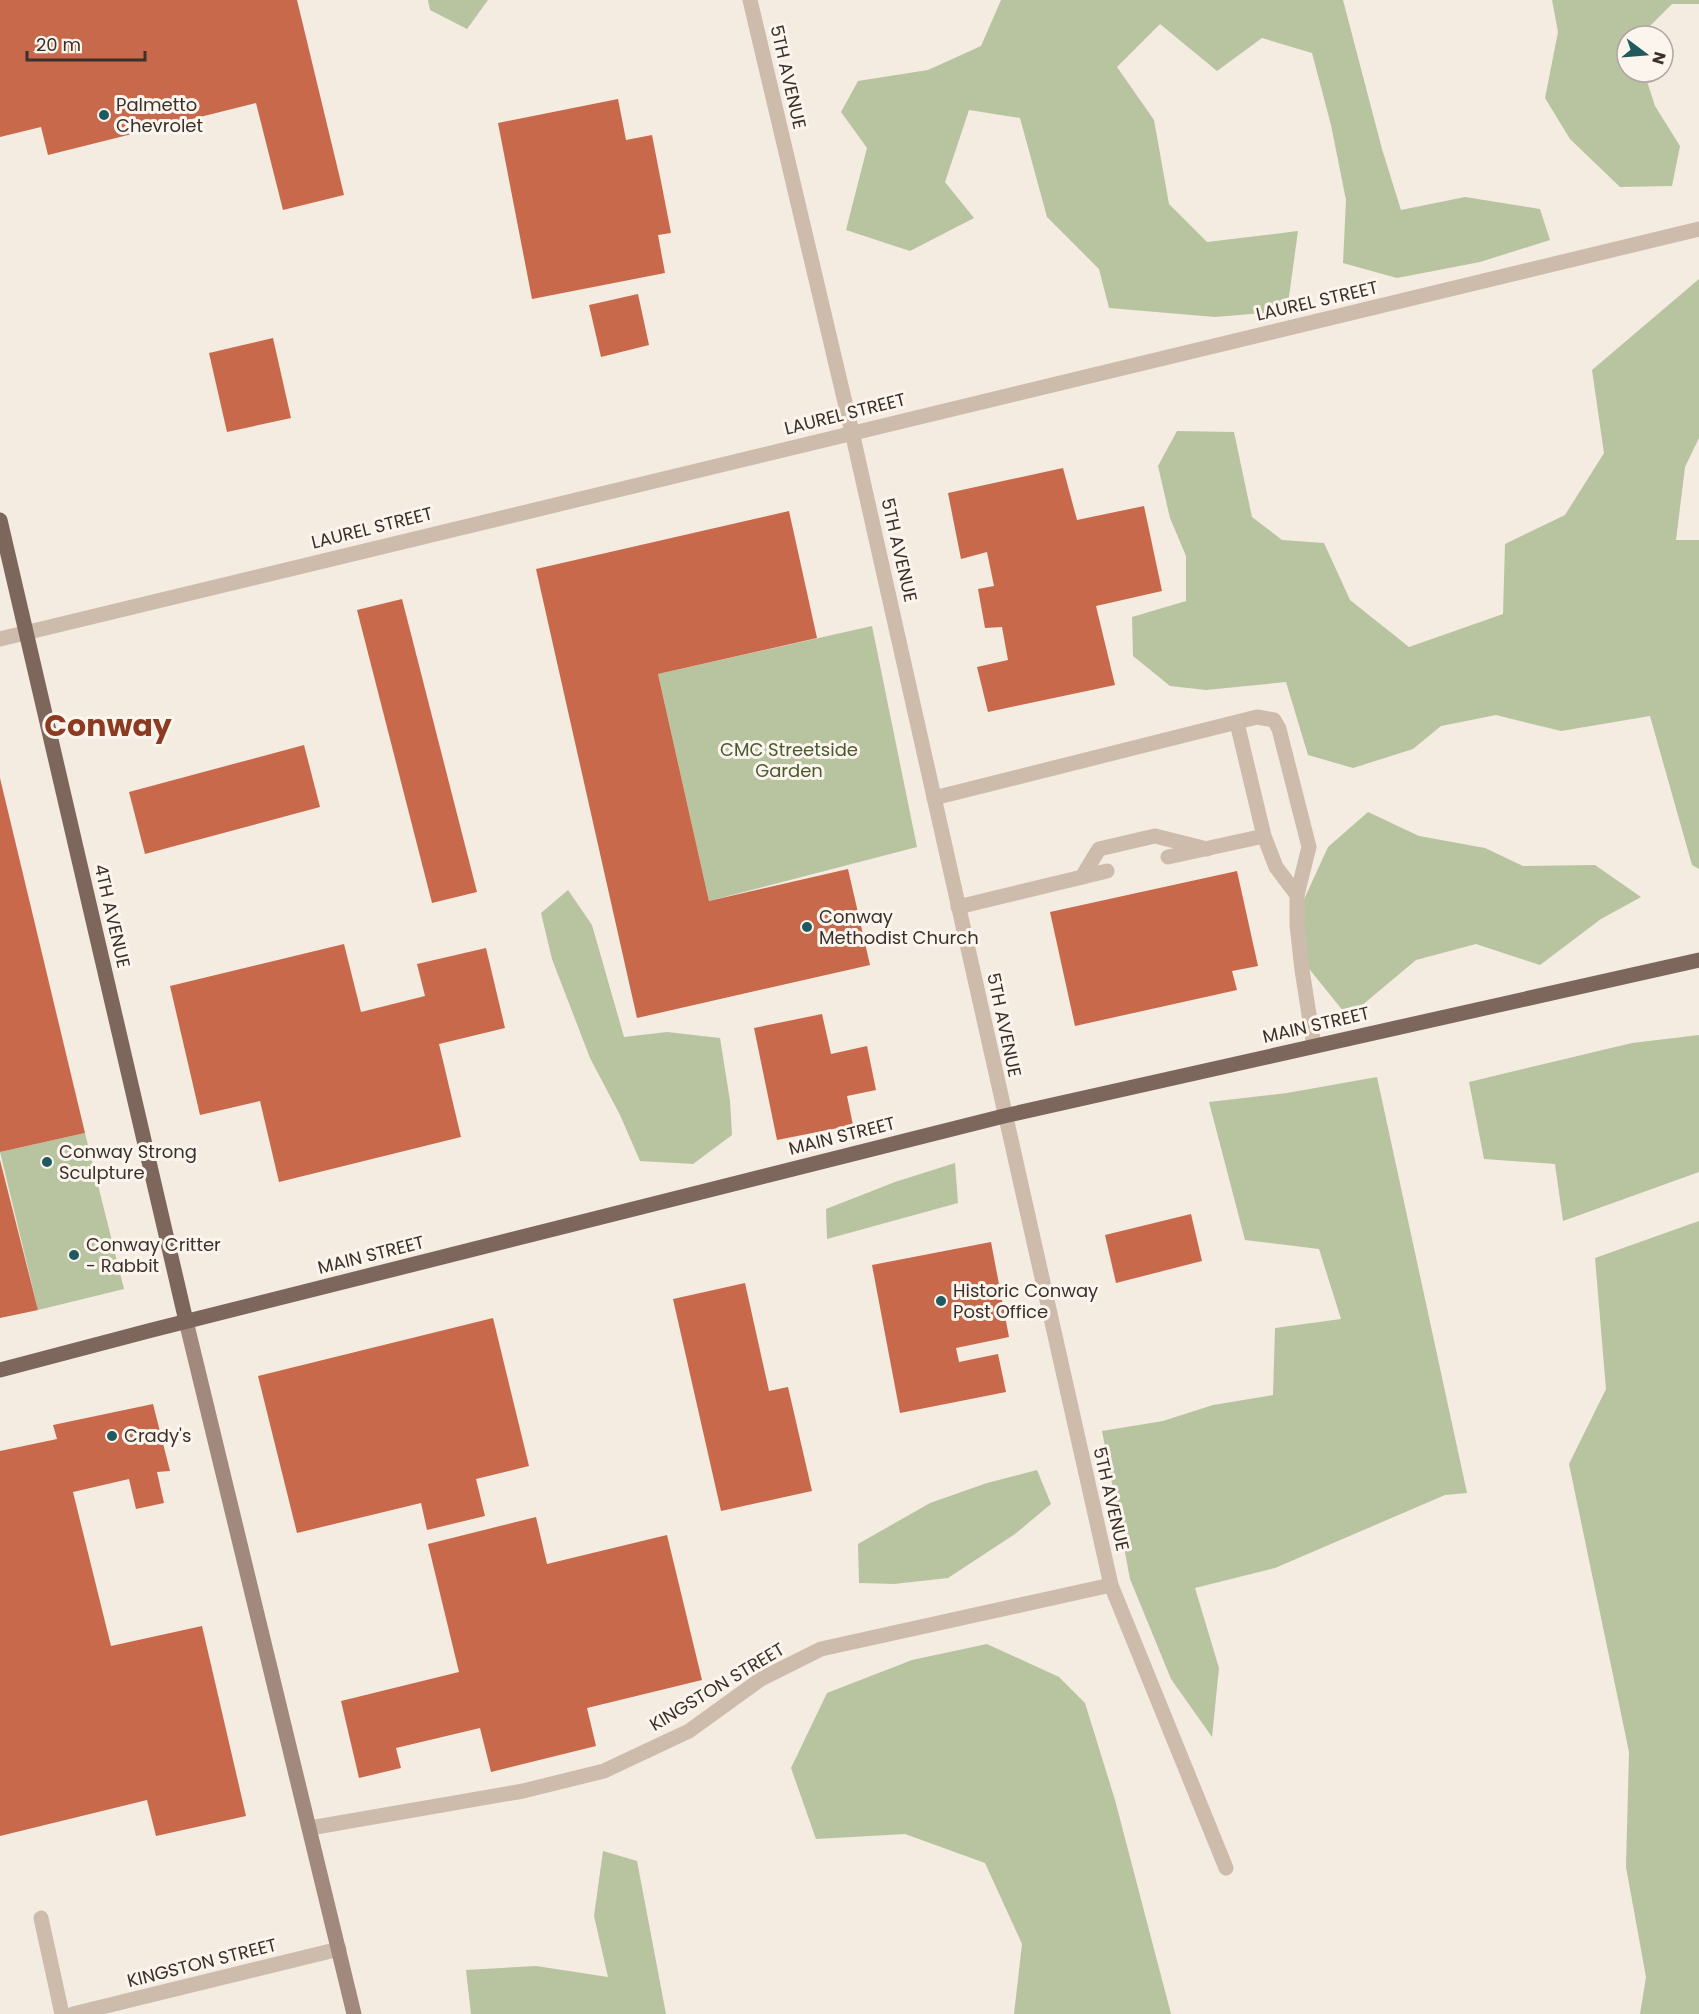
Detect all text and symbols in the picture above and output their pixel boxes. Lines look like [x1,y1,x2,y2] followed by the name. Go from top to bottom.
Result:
[764,22,813,131] street label: 5TH AVENUE
[27,24,146,62] scale bar
[1615,24,1675,84] north arrow
[36,32,81,57] text: 20 m
[1646,49,1672,67] text: N
[116,92,203,138] place label: Palmetto Chevrolet
[97,108,111,122] marker: Palmetto Chevrolet
[1254,274,1380,327] street label: LAUREL STREET
[782,386,908,441] street label: LAUREL STREET
[875,495,924,604] street label: 5TH AVENUE
[309,500,435,555] street label: LAUREL STREET
[44,704,172,747] district label: Conway
[720,737,858,783] park label: CMC Streetside Garden
[88,861,137,970] street label: 4TH AVENUE
[819,904,979,950] place label: Conway Methodist Church
[800,920,814,934] marker: Conway Methodist Church
[981,971,1028,1079] street label: 5TH AVENUE
[1260,1000,1372,1049] street label: MAIN STREET
[786,1110,898,1161] street label: MAIN STREET
[59,1139,197,1185] place label: Conway Strong Sculpture
[40,1155,54,1169] marker: Conway Strong Sculpture
[315,1229,427,1280] street label: MAIN STREET
[86,1232,221,1278] place label: Conway Critter - Rabbit
[67,1248,81,1262] marker: Conway Critter - Rabbit
[953,1278,1098,1324] place label: Historic Conway Post Office
[934,1294,948,1308] marker: Historic Conway Post Office
[124,1423,191,1448] place label: Crady's
[105,1429,119,1443] marker: Crady's
[1087,1444,1136,1553] street label: 5TH AVENUE
[645,1636,789,1737] street label: KINGSTON STREET
[125,1932,279,1993] street label: KINGSTON STREET

